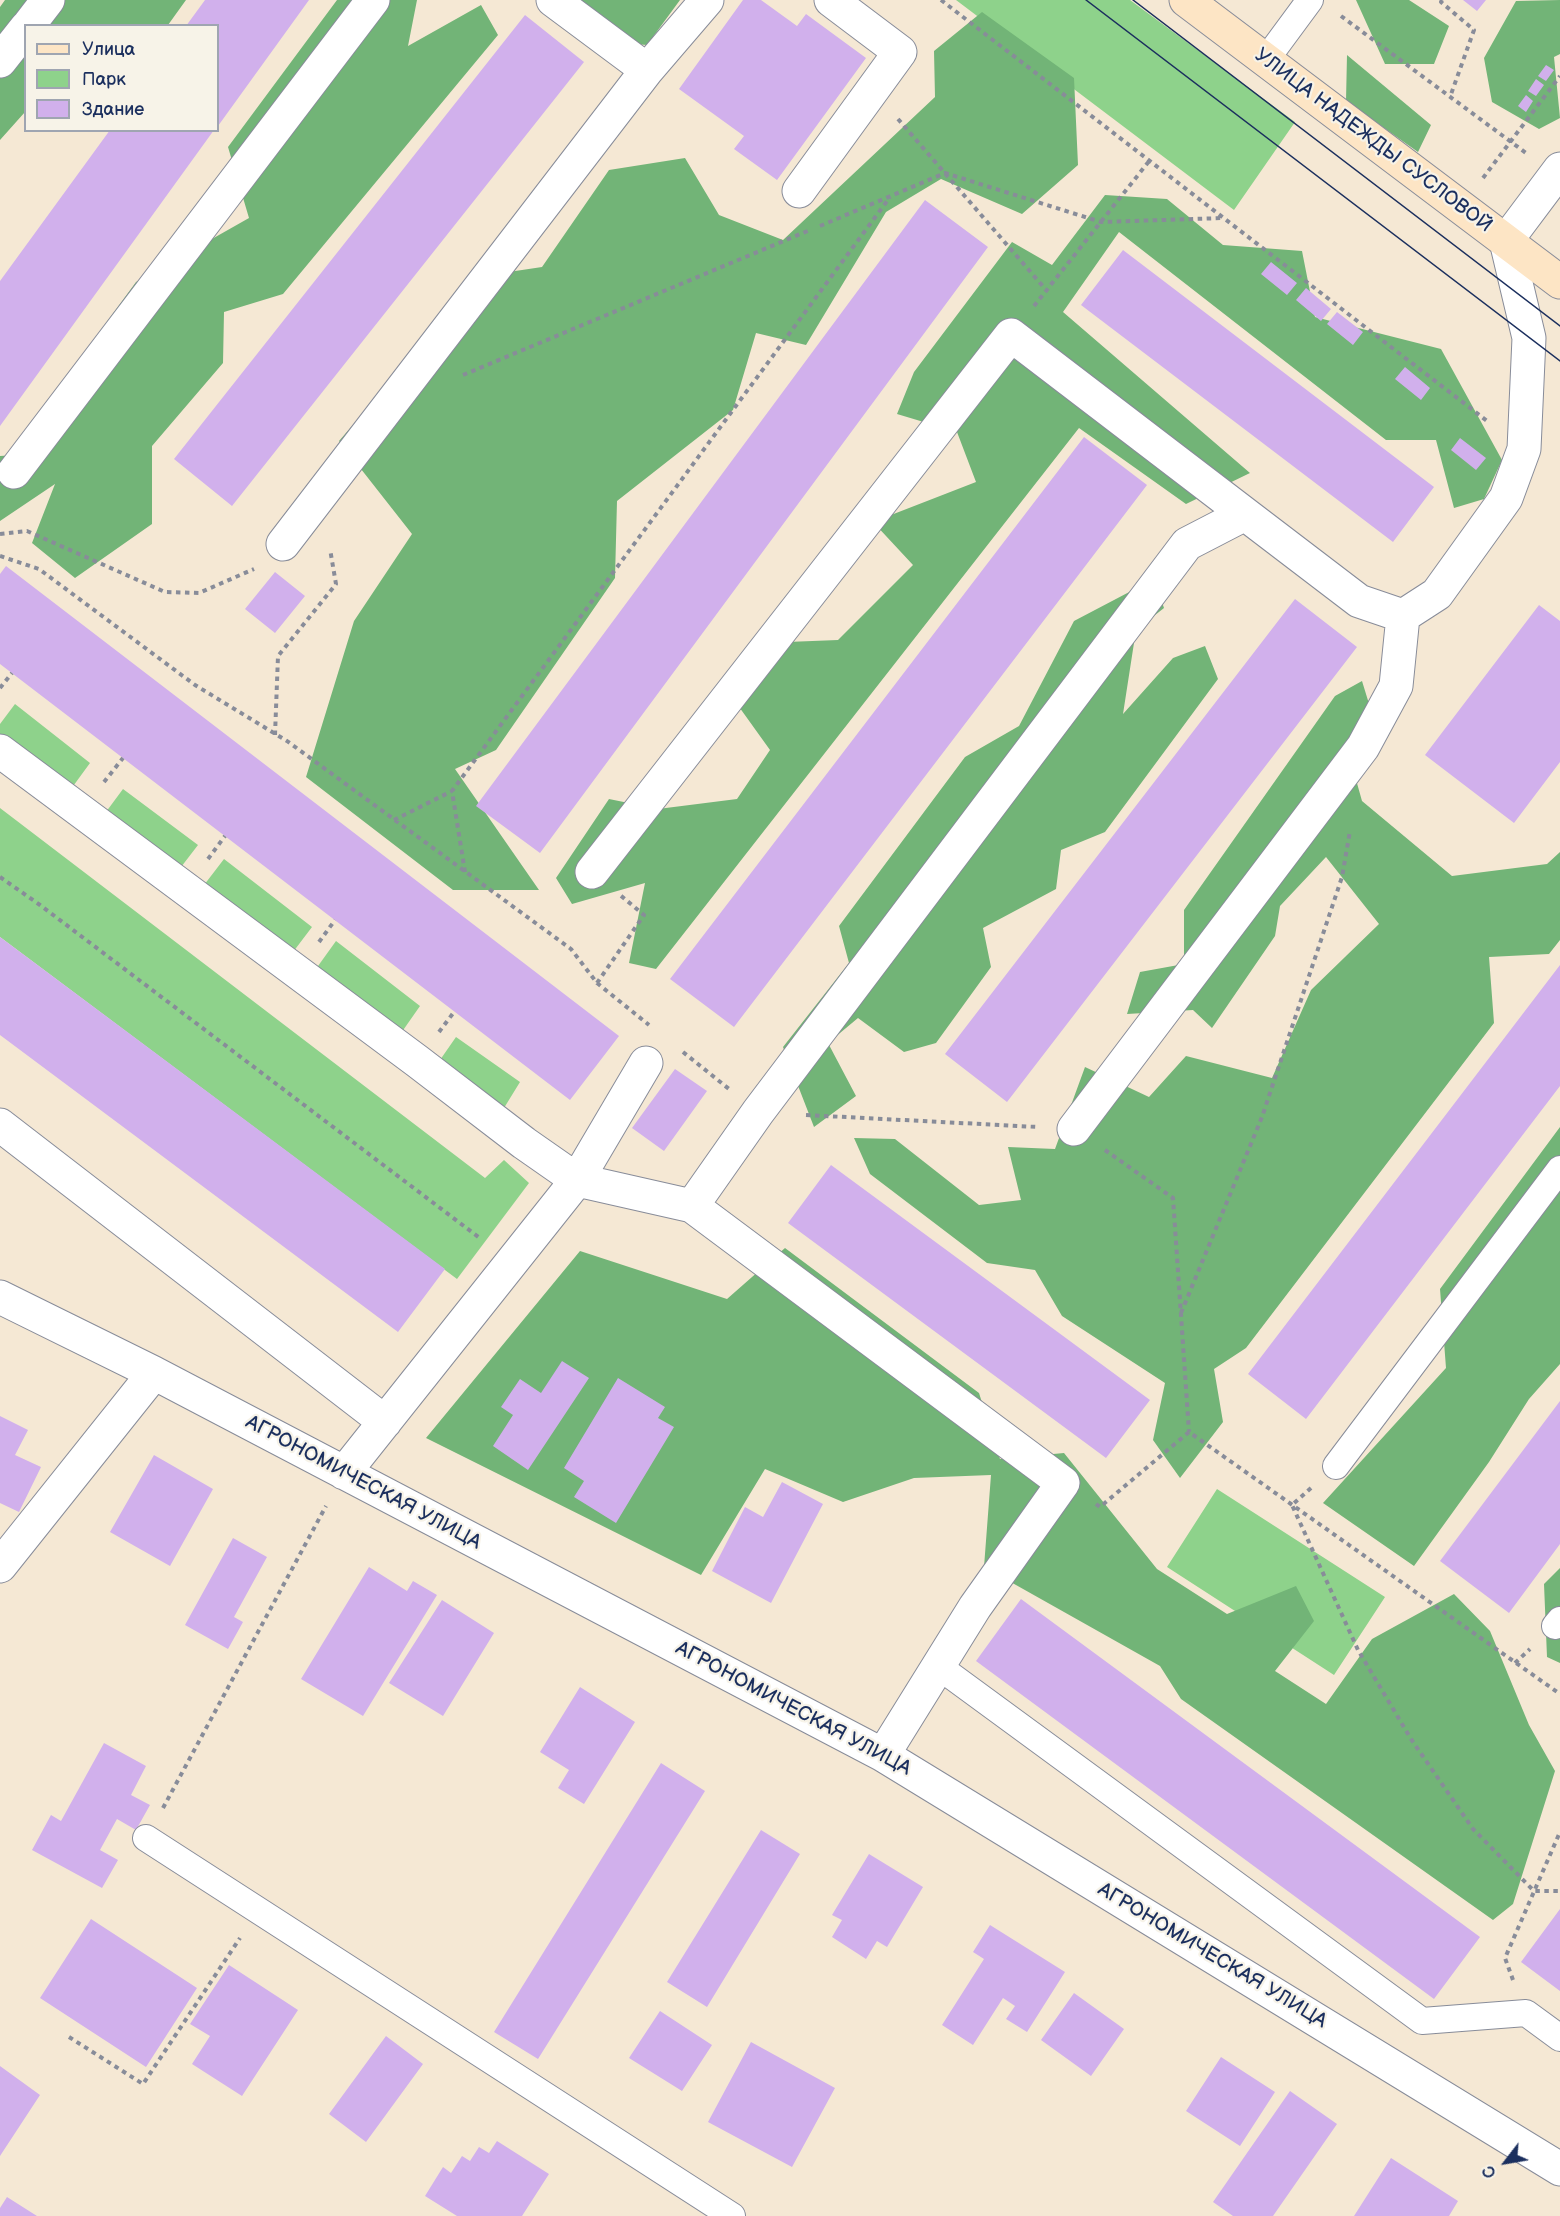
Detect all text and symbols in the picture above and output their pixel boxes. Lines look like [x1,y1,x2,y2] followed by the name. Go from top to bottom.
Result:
[24,24,219,132] legend
[82,39,135,60] text: Улица
[1249,44,1497,238] street label: УЛИЦА НАДЕЖДЫ СУСЛОВОЙ
[82,69,126,90] text: Парк
[82,99,144,120] text: Здание
[241,1411,485,1555] street label: АГРОНОМИЧЕСКАЯ УЛИЦА
[671,1637,915,1781] street label: АГРОНОМИЧЕСКАЯ УЛИЦА
[1093,1878,1331,2034] street label: АГРОНОМИЧЕСКАЯ УЛИЦА
[1476,2132,1536,2192] north arrow
[1479,2162,1501,2181] text: С

